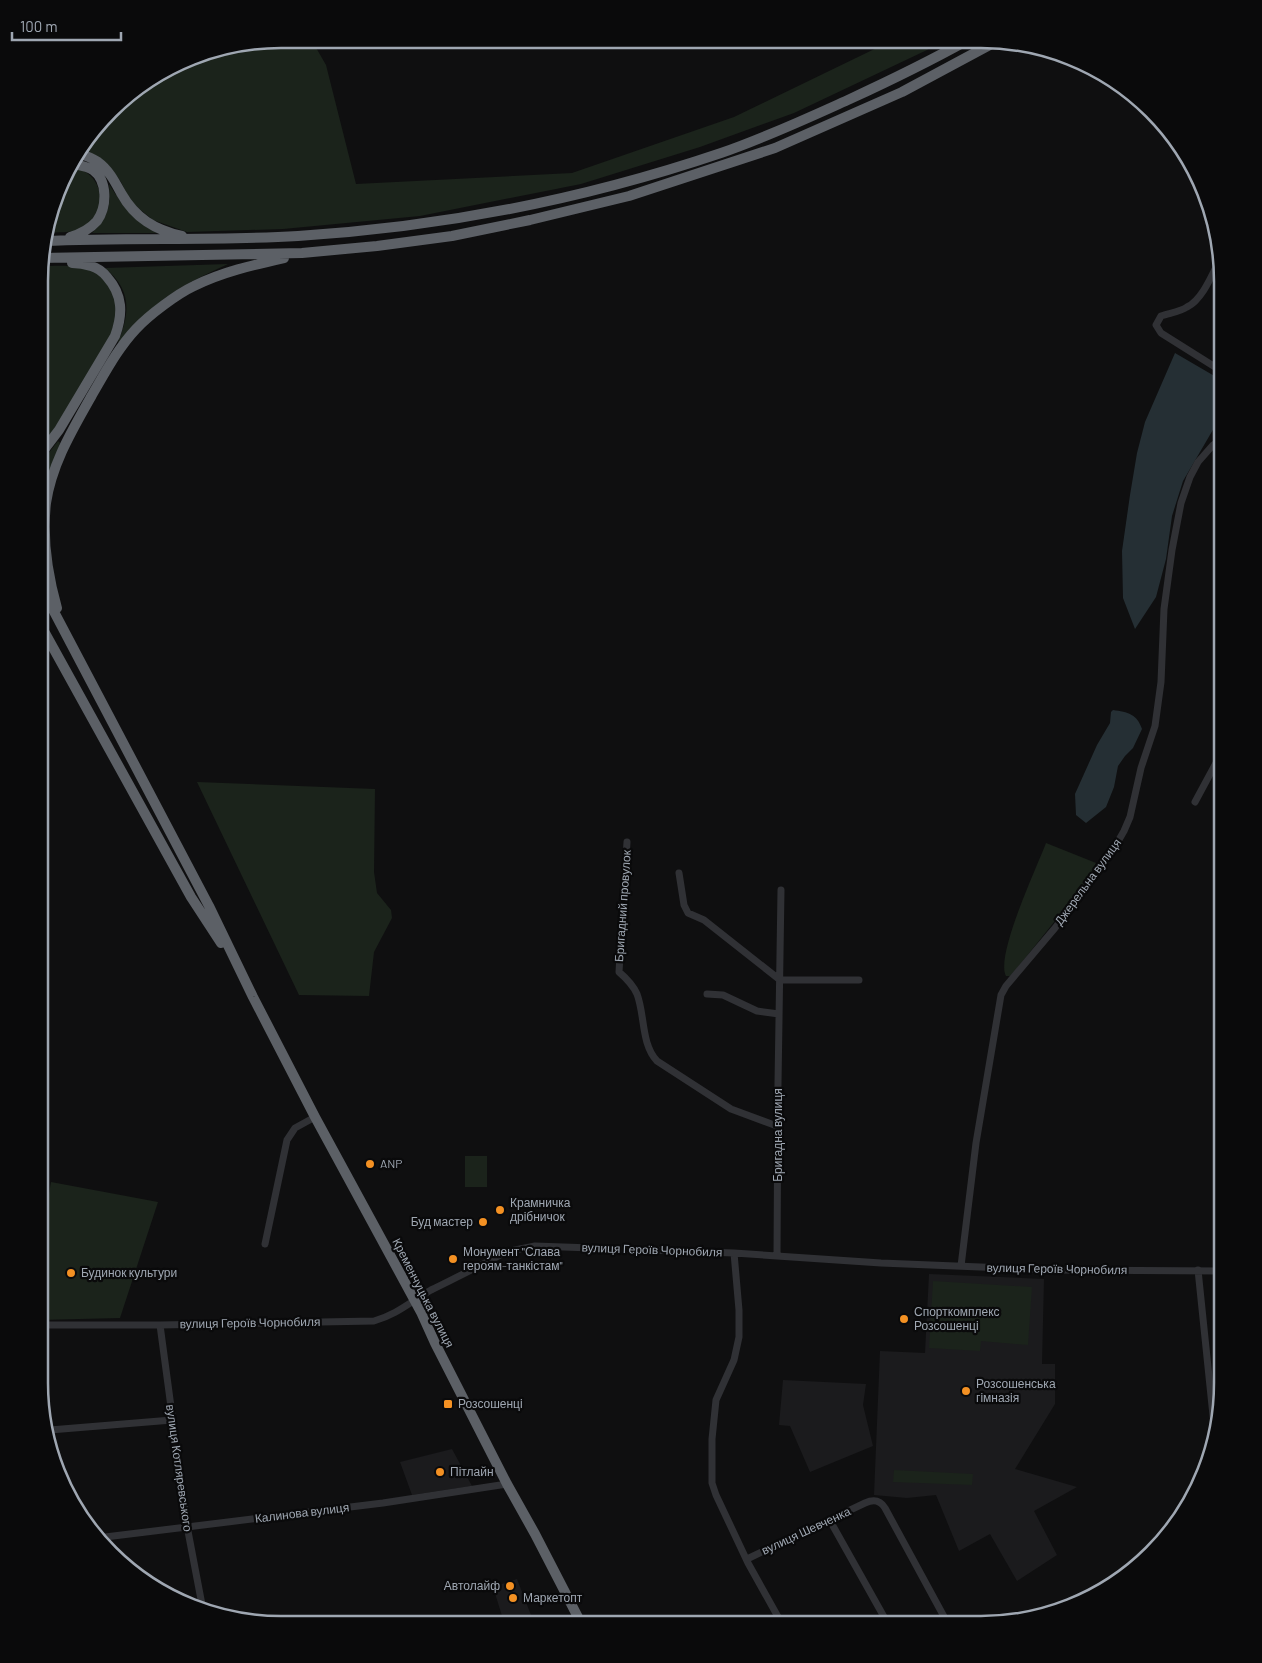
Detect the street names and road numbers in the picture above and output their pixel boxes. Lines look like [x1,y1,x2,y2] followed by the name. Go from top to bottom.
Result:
[1051,835,1124,928] street label: Джерельна вулиця
[611,849,634,962] street label: Бригадний провулок
[770,1088,785,1182] street label: Бригадна вулиця
[389,1236,458,1350] street label: Кременчуцька вулиця
[581,1240,723,1259] street label: вулиця Героїв Чорнобиля
[986,1260,1128,1277] street label: вулиця Героїв Чорнобиля
[179,1314,321,1331] street label: вулиця Героїв Чорнобиля
[163,1403,196,1533] street label: вулиця Котляревського
[254,1499,350,1526] street label: Калинова вулиця
[759,1503,853,1558] street label: вулиця Шевченка

